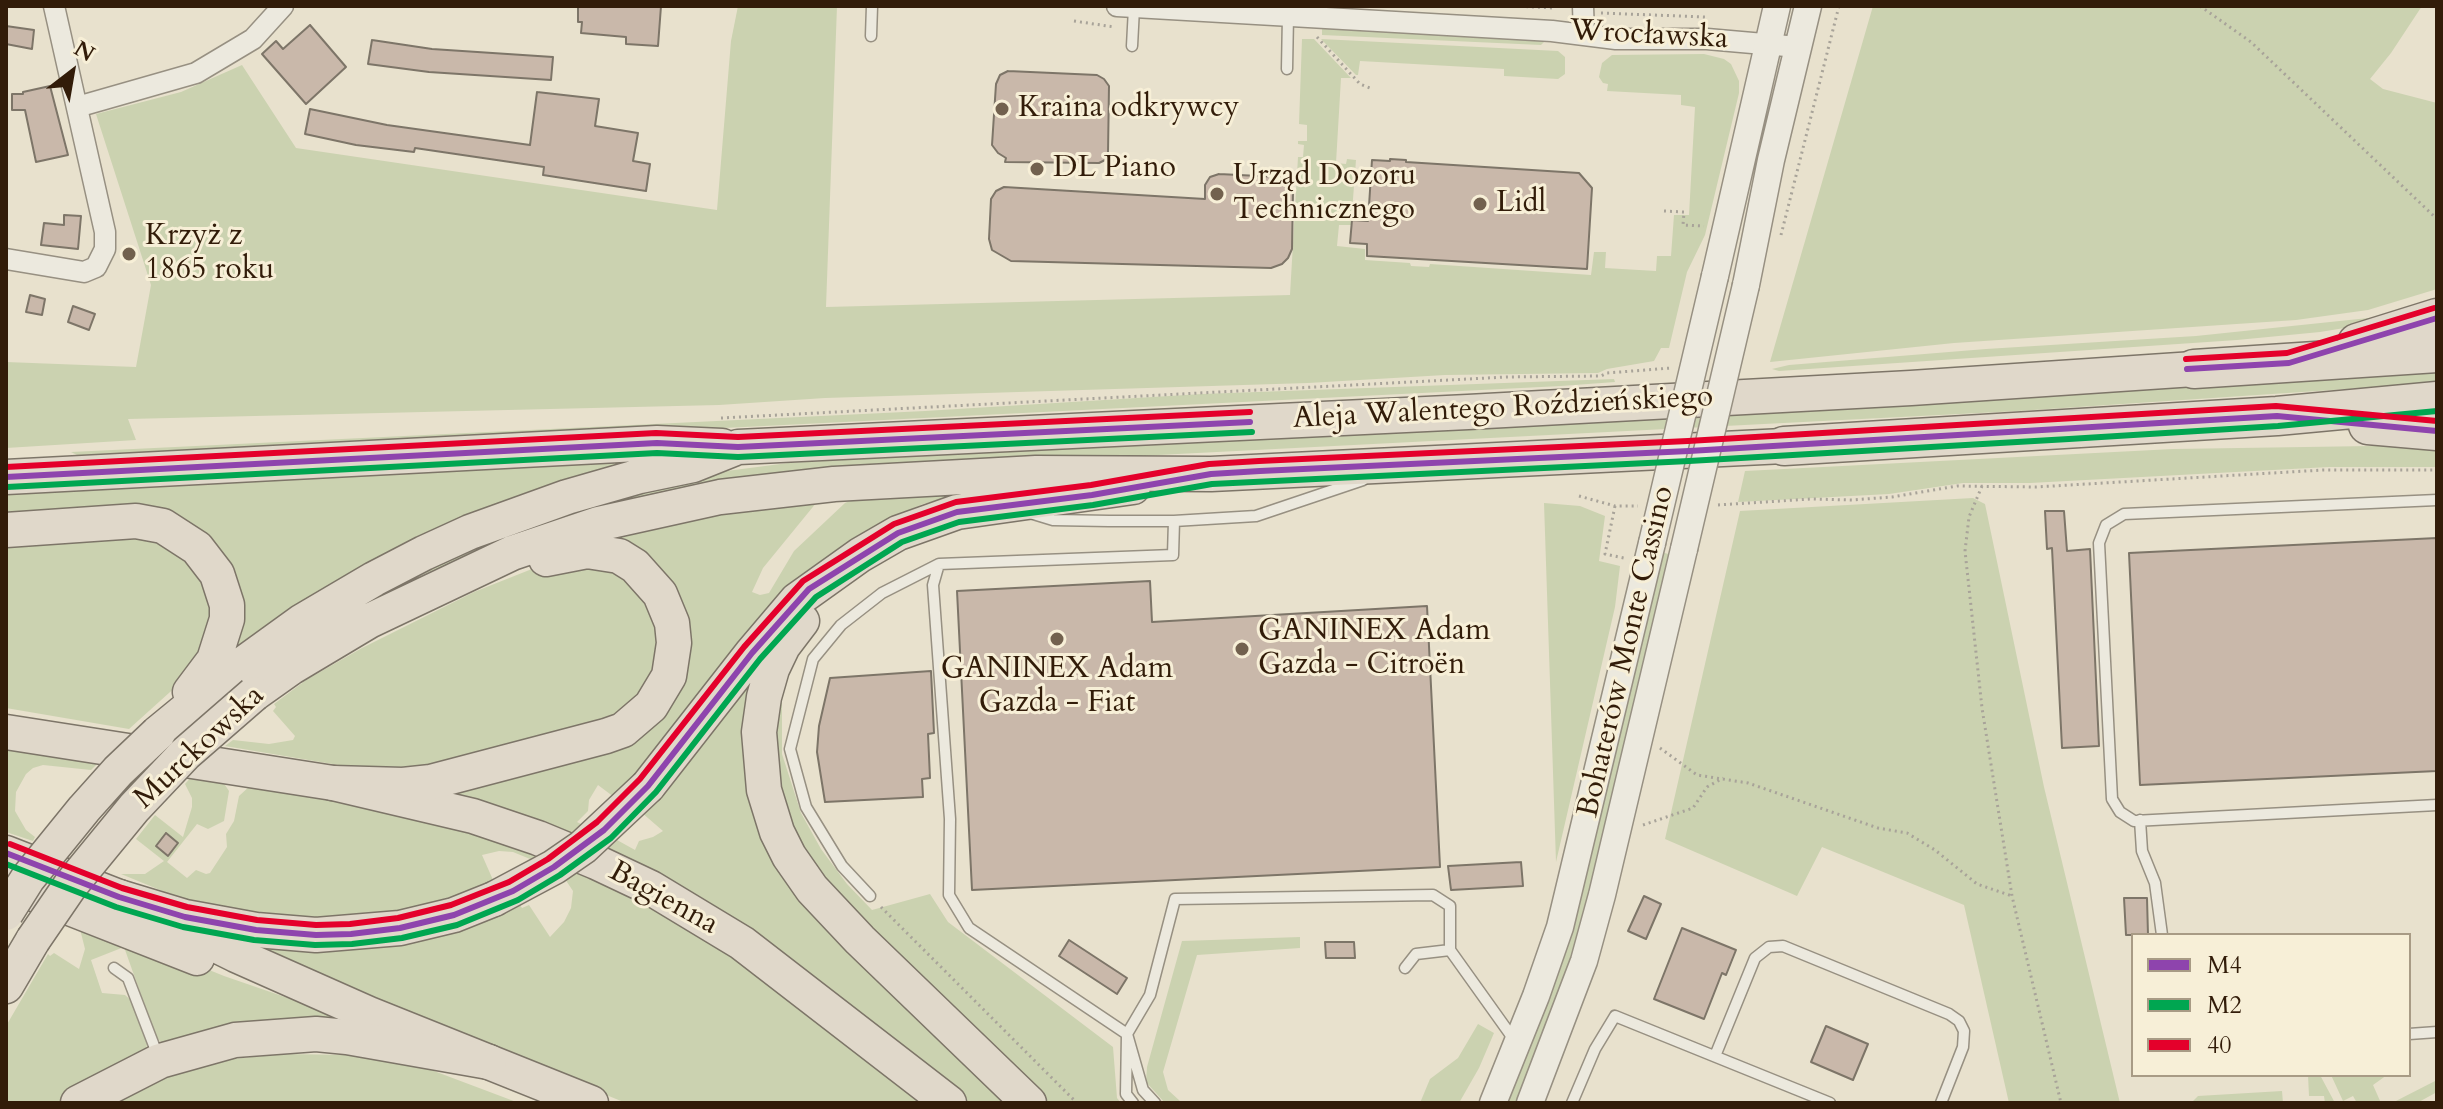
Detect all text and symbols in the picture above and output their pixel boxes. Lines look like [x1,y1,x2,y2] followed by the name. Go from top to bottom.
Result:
[1569,14,1729,58] street label: Wrocławska
[32,32,112,112] north arrow
[68,34,100,69] text: N
[1018,91,1239,127] place label: Kraina odkrywcy
[993,100,1011,118] marker: Kraina odkrywcy
[1053,151,1176,187] place label: DL Piano
[1233,159,1416,230] place label: Urząd Dozoru Technicznego
[1028,160,1046,178] marker: DL Piano
[1208,185,1226,203] marker: Urząd Dozoru Technicznego
[1496,186,1546,222] place label: Lidl
[1471,195,1489,213] marker: Lidl
[145,219,274,290] place label: Krzyż z 1865 roku
[120,245,138,263] marker: Krzyż z 1865 roku
[1292,380,1714,438] street label: Aleja Walentego Roździeńskiego
[1571,483,1683,821] street label: Bohaterów Monte Cassino
[1258,614,1490,684] place label: GANINEX Adam Gazda - Citroën
[1048,630,1066,648] marker: GANINEX Adam Gazda - Fiat
[1233,640,1251,658] marker: GANINEX Adam Gazda - Citroën
[941,652,1173,722] place label: GANINEX Adam Gazda - Fiat
[127,679,273,817] street label: Murckowska
[602,854,724,944] street label: Bagienna
[2131,933,2411,1077] legend
[2207,949,2242,982] text: M4
[2207,989,2242,1022] text: M2
[2207,1029,2232,1062] text: 40

